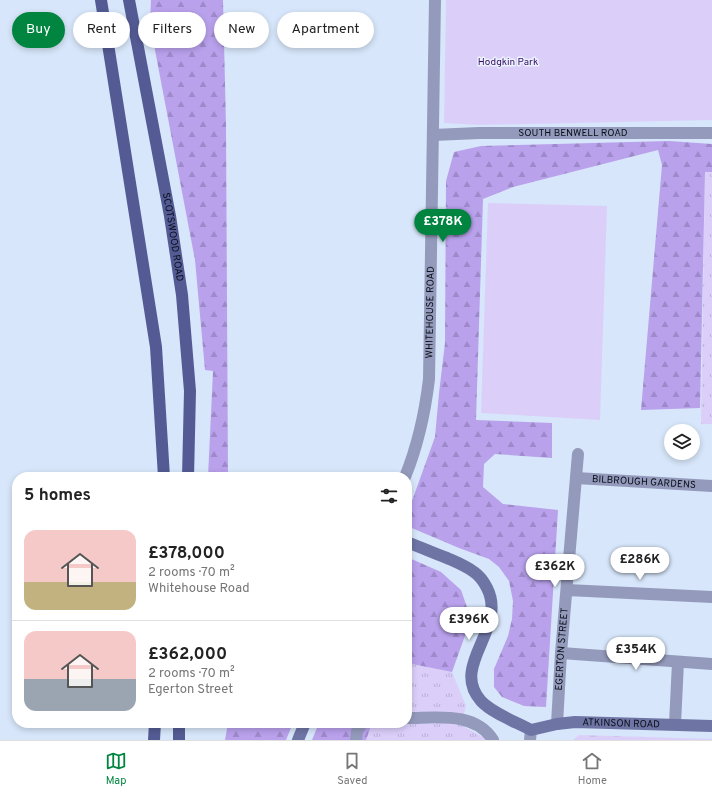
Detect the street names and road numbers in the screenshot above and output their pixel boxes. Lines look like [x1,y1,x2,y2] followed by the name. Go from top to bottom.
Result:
[518,127,628,140] street label: SOUTH BENWELL ROAD
[159,191,186,282] street label: SCOTSWOOD ROAD
[423,266,437,358] street label: WHITEHOUSE ROAD
[591,472,696,492] street label: BILBROUGH GARDENS
[552,607,571,691] street label: EGERTON STREET
[582,716,660,731] street label: ATKINSON ROAD

